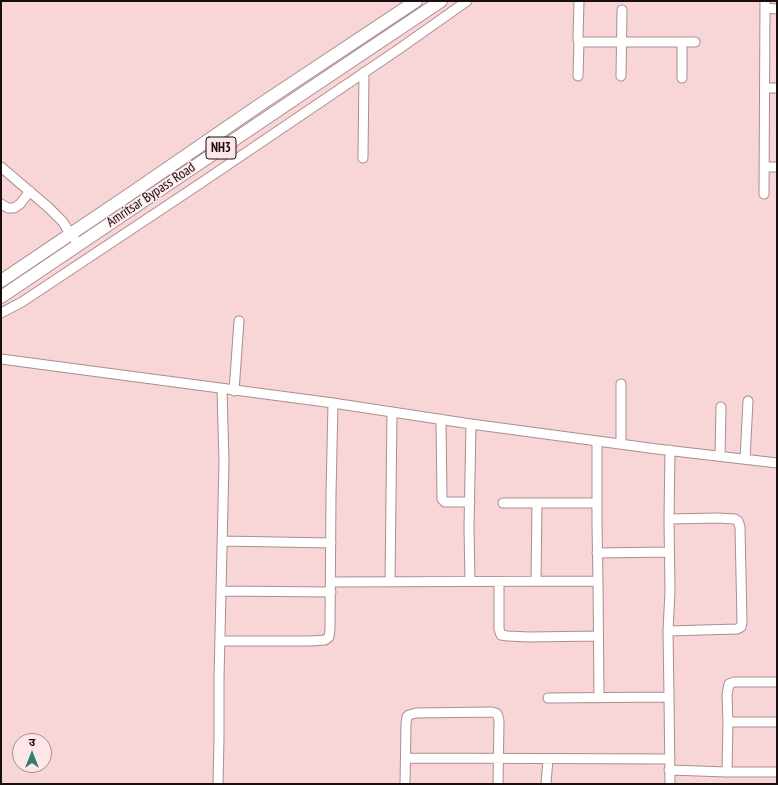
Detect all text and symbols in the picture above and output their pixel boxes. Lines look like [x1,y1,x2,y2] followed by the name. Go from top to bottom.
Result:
[206,137,236,159] road number: NH3
[103,159,199,231] street label: Amritsar Bypass Road
[12,733,52,773] north arrow
[29,735,35,749] text: उ

